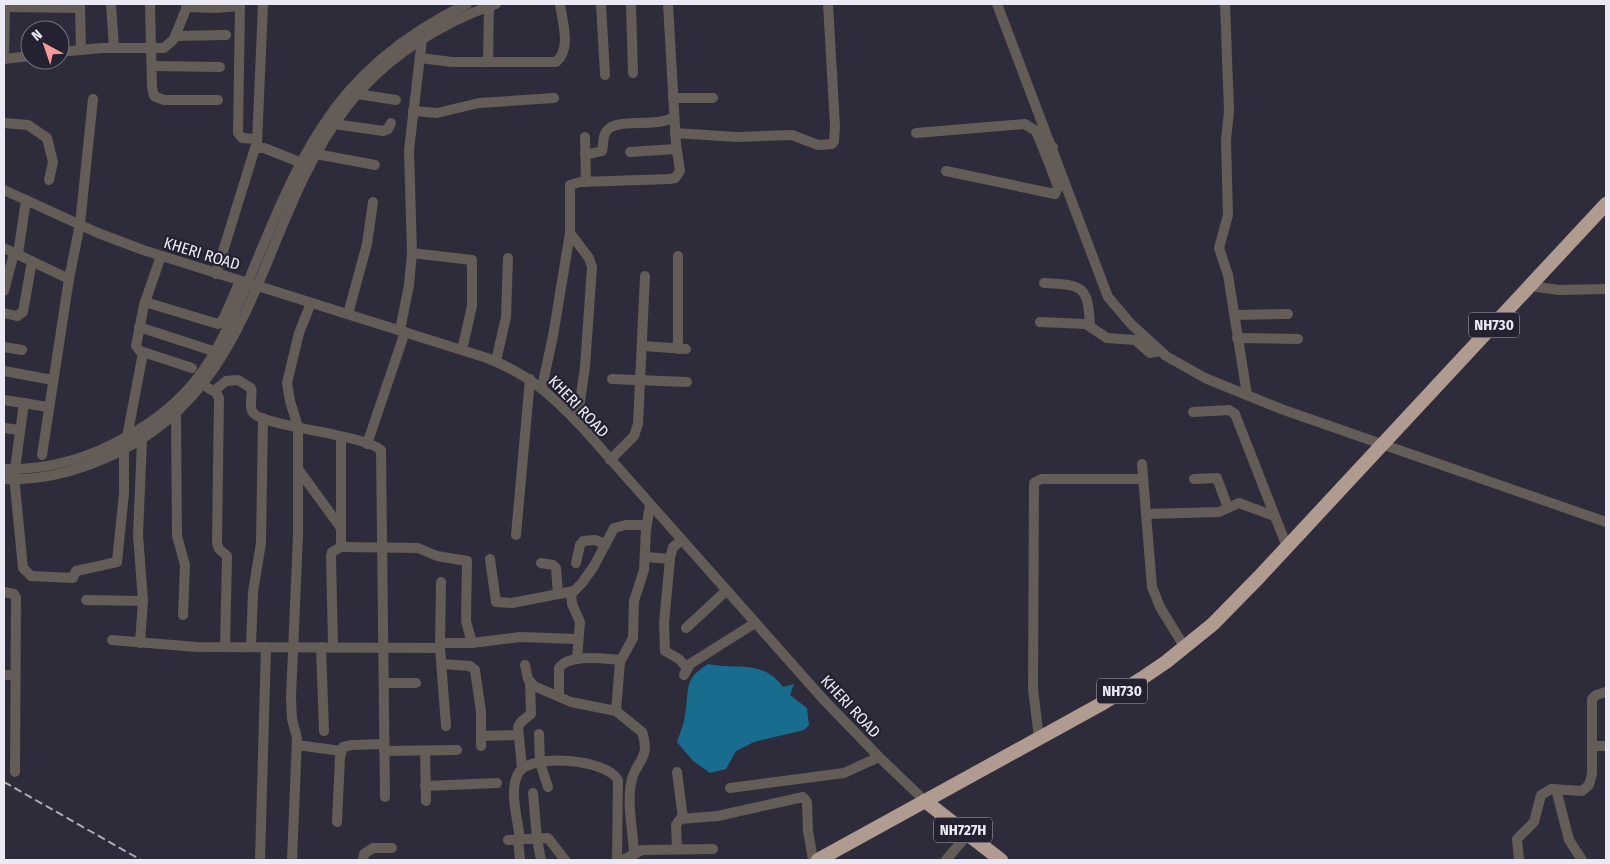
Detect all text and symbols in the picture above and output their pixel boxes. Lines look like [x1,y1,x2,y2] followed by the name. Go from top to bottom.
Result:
[20,20,70,70] north arrow
[28,26,46,45] text: N
[162,233,242,274] street label: KHERI ROAD
[1469,312,1519,338] road number: NH730
[545,372,613,441] street label: KHERI ROAD
[817,671,884,742] street label: KHERI ROAD
[1097,678,1147,704] road number: NH730
[934,818,992,842] road number: NH727H

